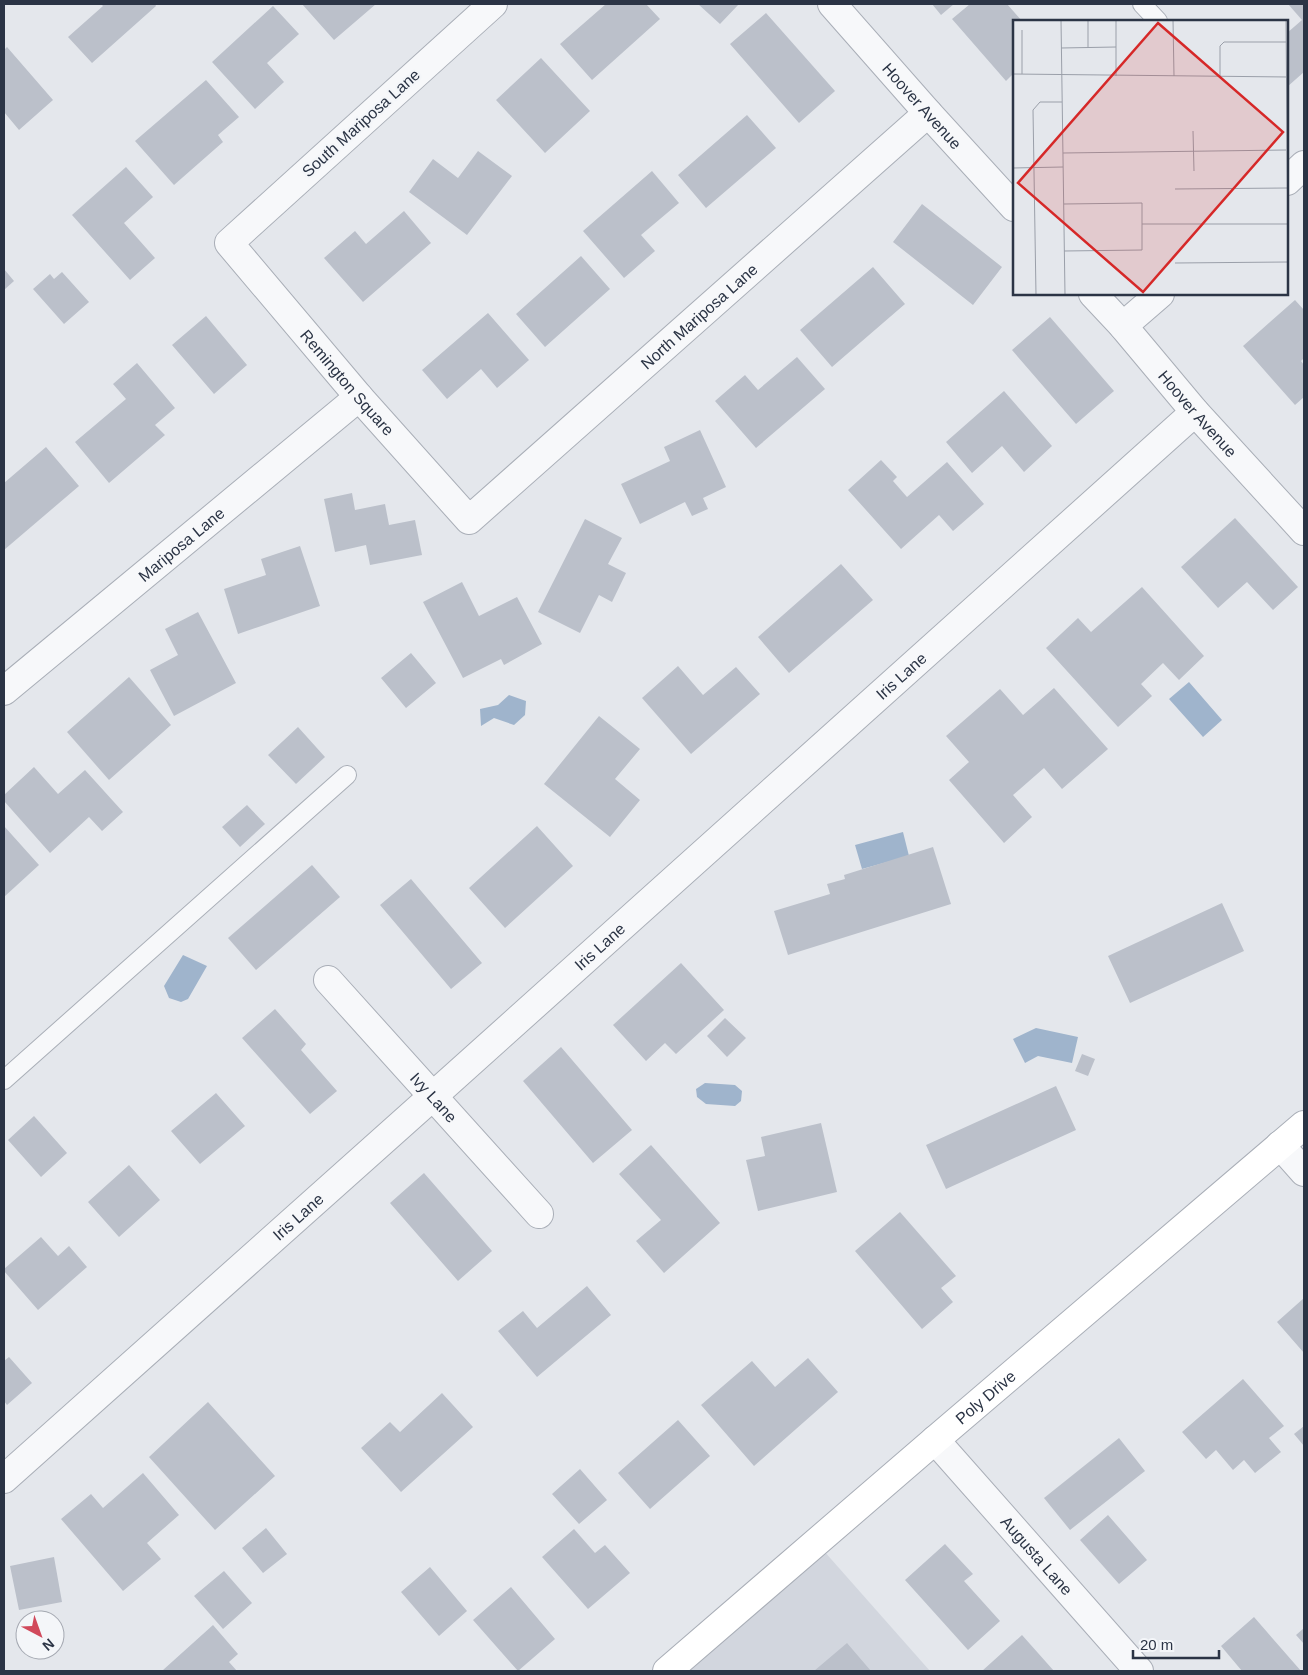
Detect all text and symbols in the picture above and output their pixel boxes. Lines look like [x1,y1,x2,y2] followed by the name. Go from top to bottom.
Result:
[1013,20,1288,295] inset map
[879,59,965,152] street label: Hoover Avenue
[299,66,423,180] street label: South Mariposa Lane
[637,260,761,372] street label: North Mariposa Lane
[297,326,397,439] street label: Remington Square
[1155,367,1240,460] street label: Hoover Avenue
[135,504,227,585] street label: Mariposa Lane
[872,649,930,703] street label: Iris Lane
[571,920,628,973] street label: Iris Lane
[407,1069,460,1126] street label: Ivy Lane
[269,1190,327,1243] street label: Iris Lane
[952,1367,1019,1427] street label: Poly Drive
[998,1513,1076,1598] street label: Augusta Lane
[15,1610,65,1660] north arrow
[1133,1628,1219,1660] scale bar
[39,1635,58,1654] text: N
[1140,1636,1173,1653] text: 20 m

